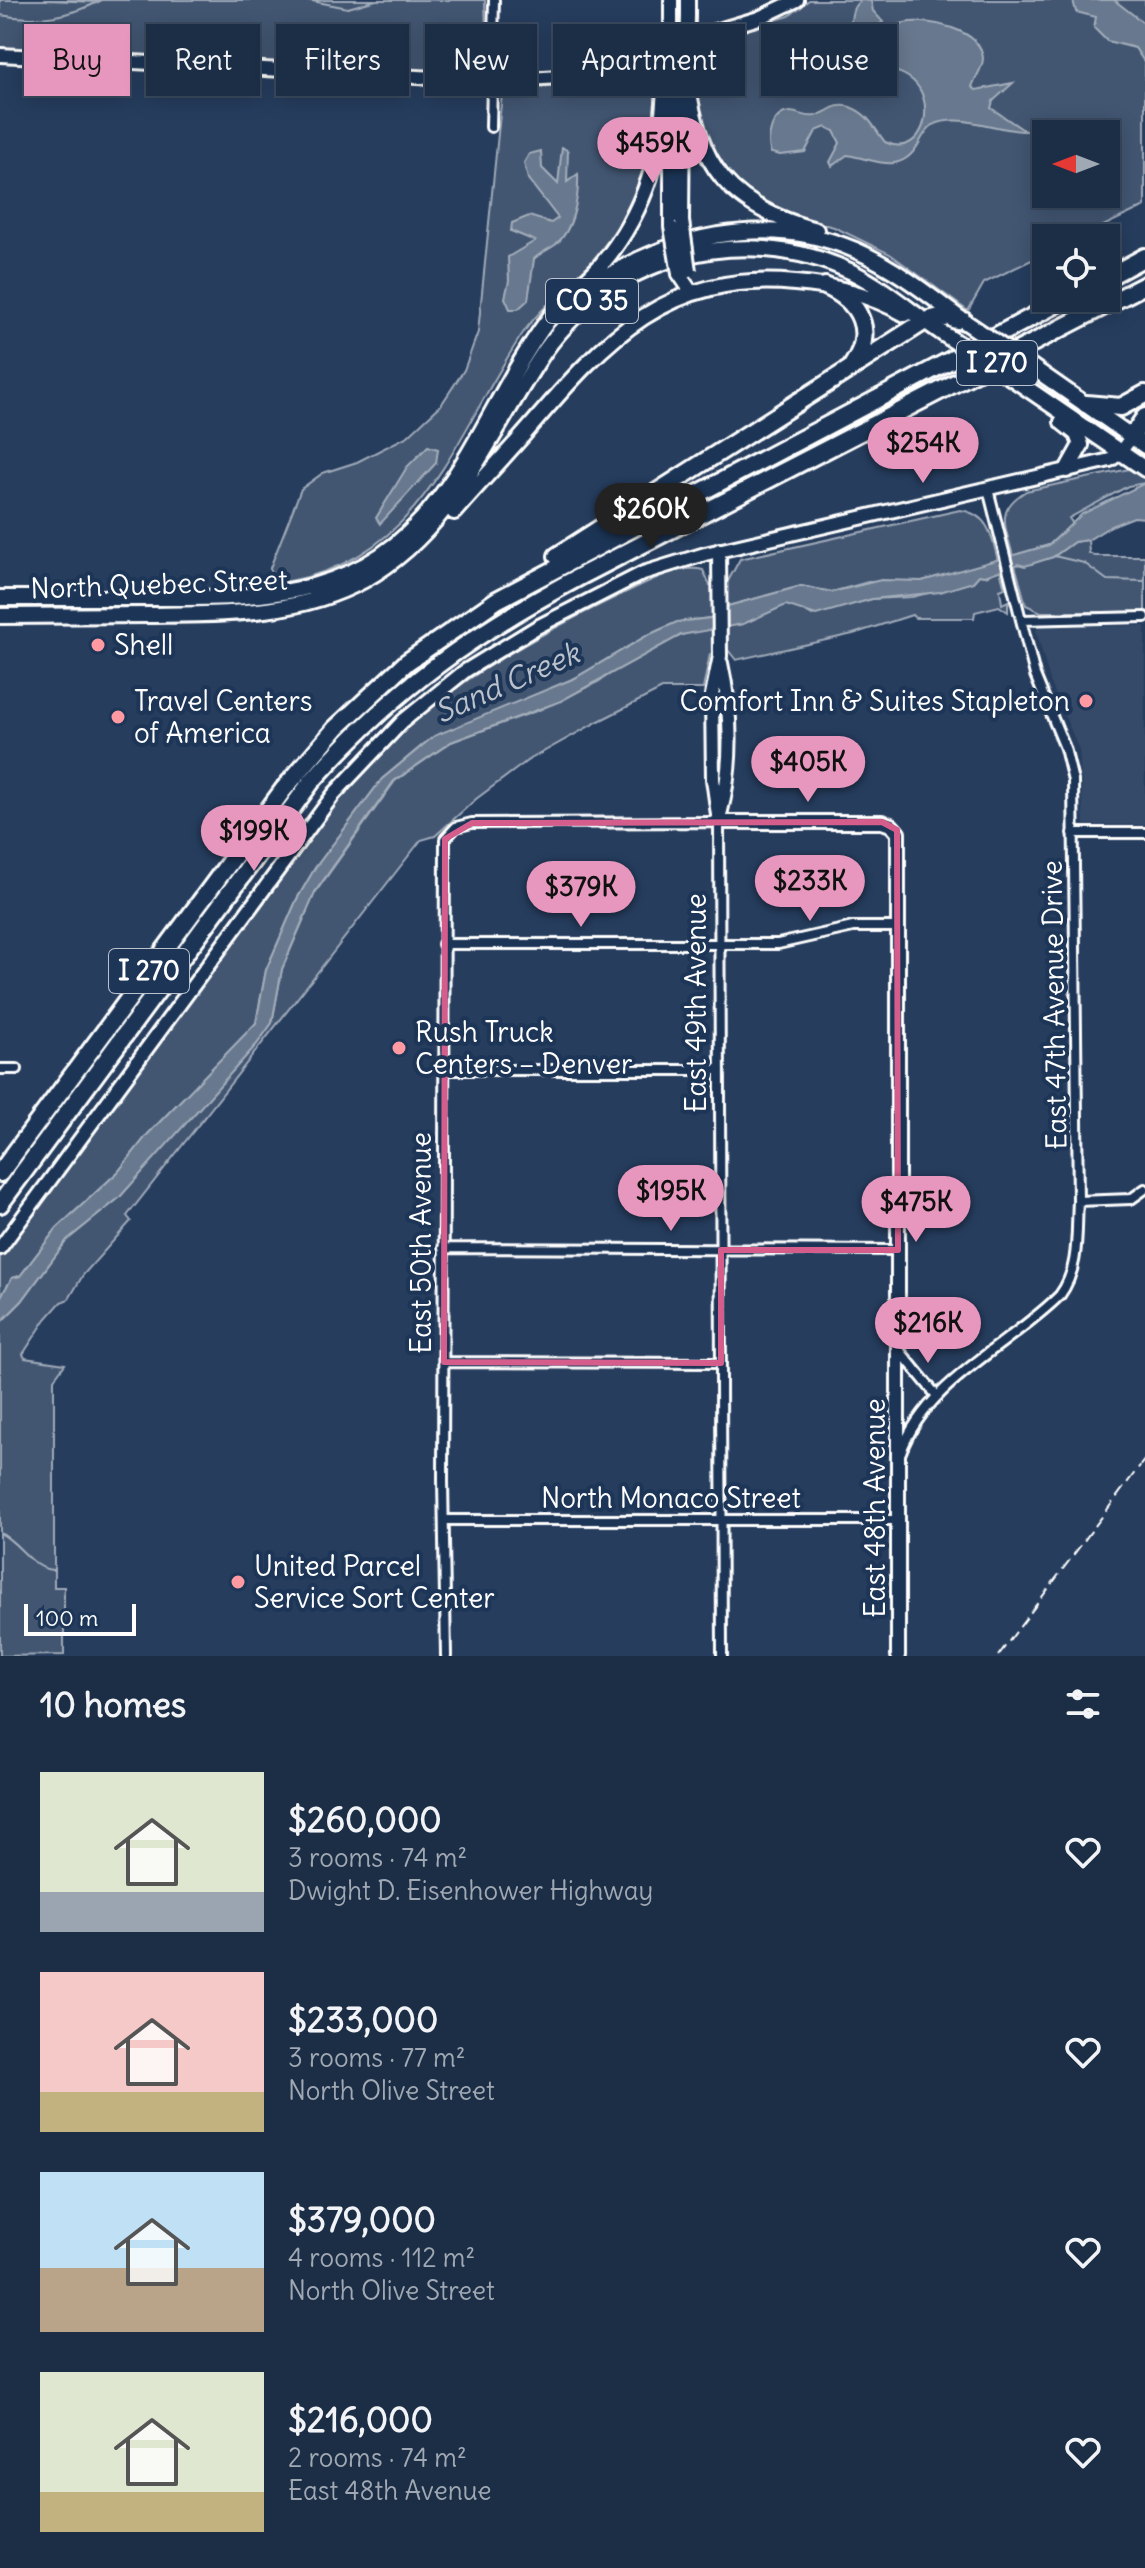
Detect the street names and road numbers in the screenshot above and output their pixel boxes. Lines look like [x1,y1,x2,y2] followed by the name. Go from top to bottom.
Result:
[546,279,638,323] road number: CO 35
[957,341,1037,385] road number: I 270
[30,562,288,606] street label: North Quebec Street
[1033,860,1075,1150] street label: East 47th Avenue Drive
[678,893,714,1113] street label: East 49th Avenue
[109,949,189,993] road number: I 270
[403,1132,439,1354] street label: East 50th Avenue
[857,1398,893,1618] street label: East 48th Avenue
[541,1480,801,1516] street label: North Monaco Street

